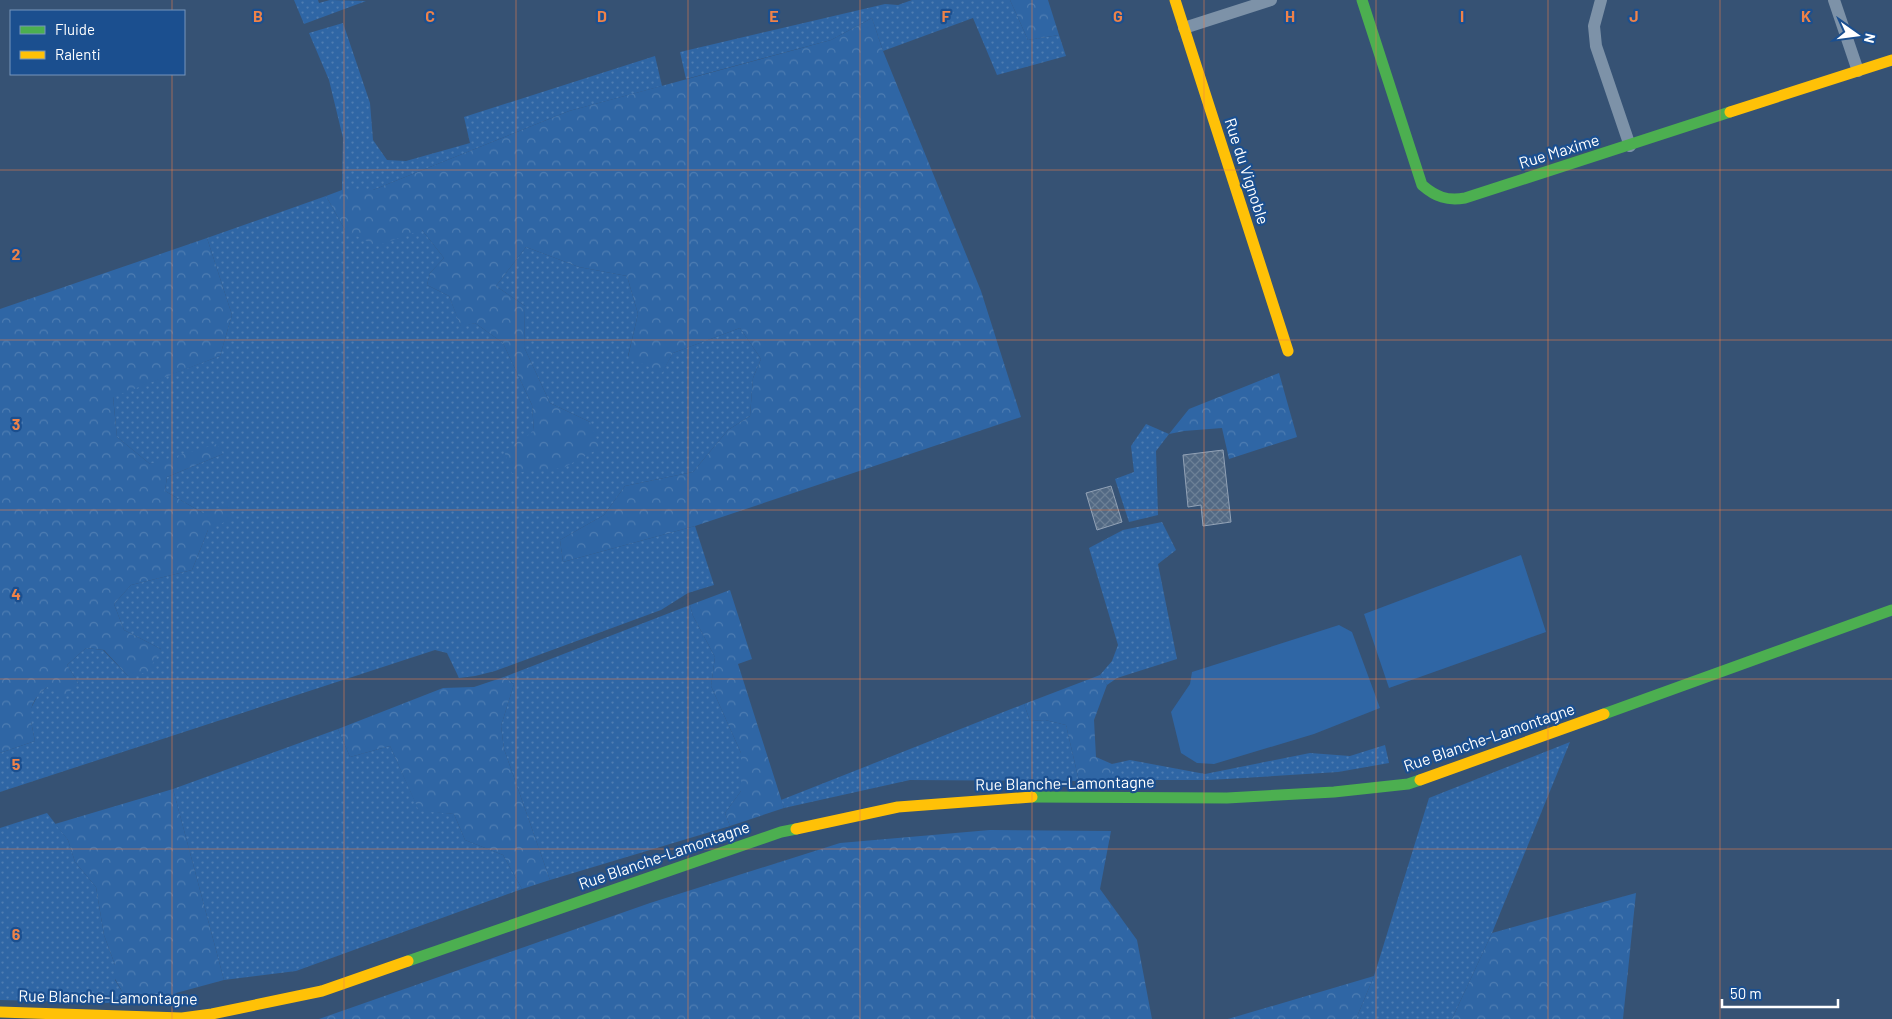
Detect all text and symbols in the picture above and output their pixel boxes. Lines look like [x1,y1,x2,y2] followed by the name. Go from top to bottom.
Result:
[253,6,263,25] text: B
[425,6,435,25] text: C
[597,6,607,25] text: D
[769,6,779,25] text: E
[942,6,951,25] text: F
[1113,6,1123,25] text: G
[1285,6,1295,25] text: H
[1460,6,1464,25] text: I
[1629,6,1639,25] text: J
[1801,6,1811,25] text: K
[10,10,185,75] legend
[1832,10,1882,60] north arrow
[55,20,95,38] text: Fluide
[1861,32,1879,45] text: N
[55,45,101,63] text: Ralenti
[1221,115,1274,226] street label: Rue du Vignoble
[1516,129,1601,172] street label: Rue Maxime
[12,244,21,263] text: 2
[12,414,20,433] text: 3
[11,584,21,603] text: 4
[1401,698,1577,775] street label: Rue Blanche-Lamontagne
[12,754,21,773] text: 5
[975,771,1155,794] street label: Rue Blanche-Lamontagne
[576,816,752,893] street label: Rue Blanche-Lamontagne
[12,924,21,943] text: 6
[1722,976,1838,1008] scale bar
[1730,984,1762,1002] text: 50 m
[18,985,198,1008] street label: Rue Blanche-Lamontagne

